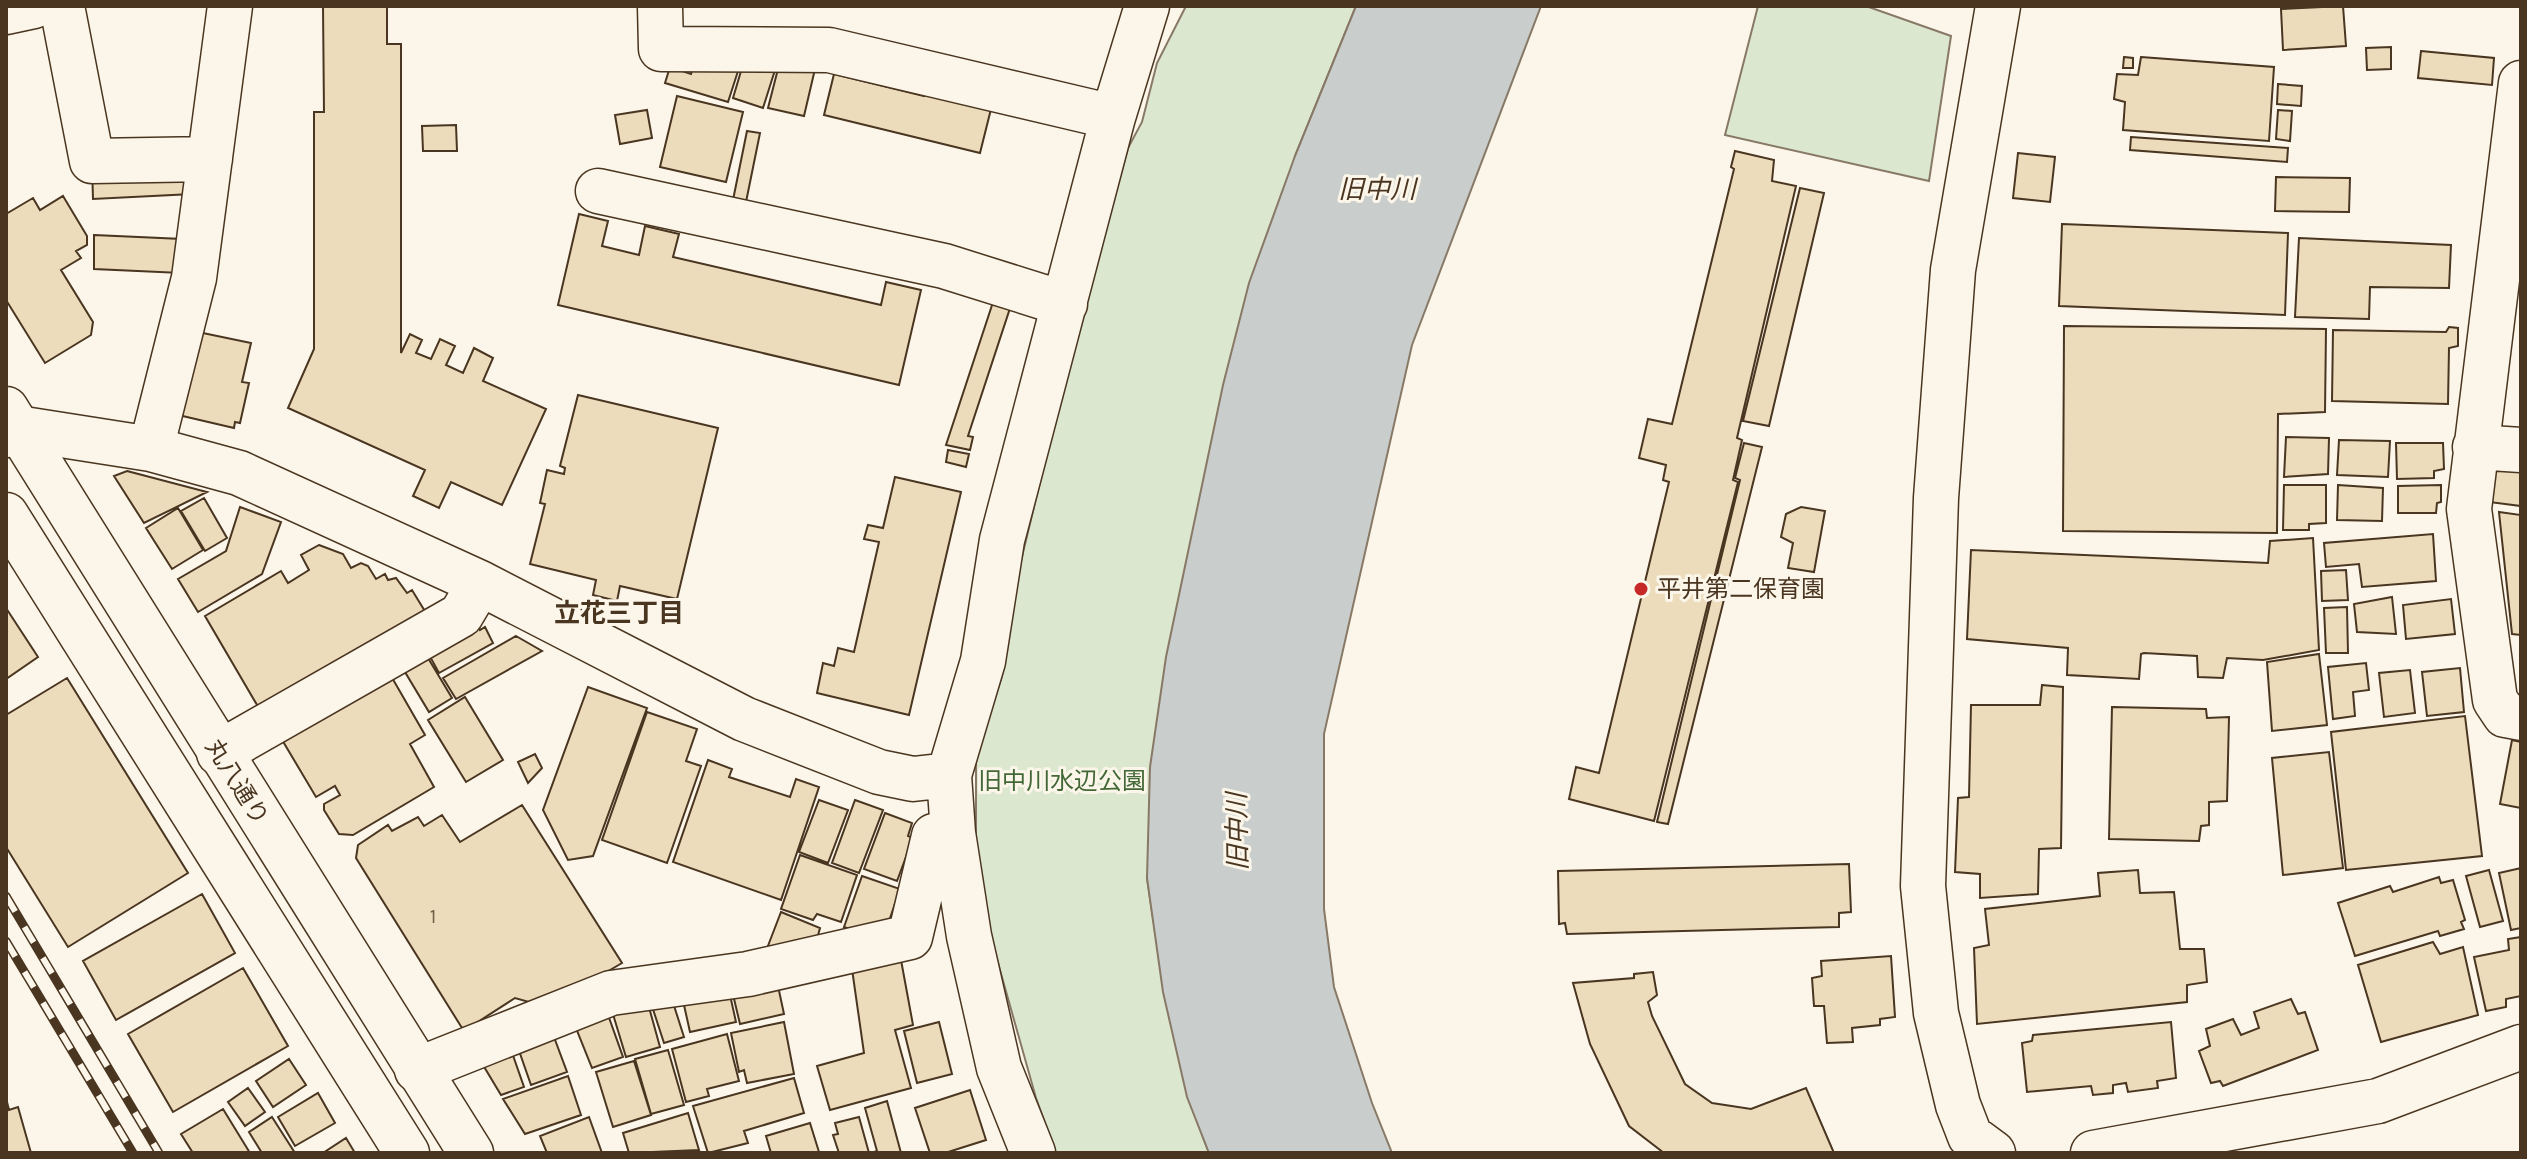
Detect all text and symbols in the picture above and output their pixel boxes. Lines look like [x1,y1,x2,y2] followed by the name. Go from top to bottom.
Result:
[1338,174,1419,205] water label: 旧中川
[1657,575,1825,603] place label: 平井第二保育園
[1632,580,1650,598] marker: 平井第二保育園
[554,598,684,629] district label: 立花三丁目
[200,734,274,830] street label: 丸八通り
[978,767,1146,795] park label: 旧中川水辺公園
[1221,790,1254,871] water label: 旧中川
[430,905,436,928] house number: 1

